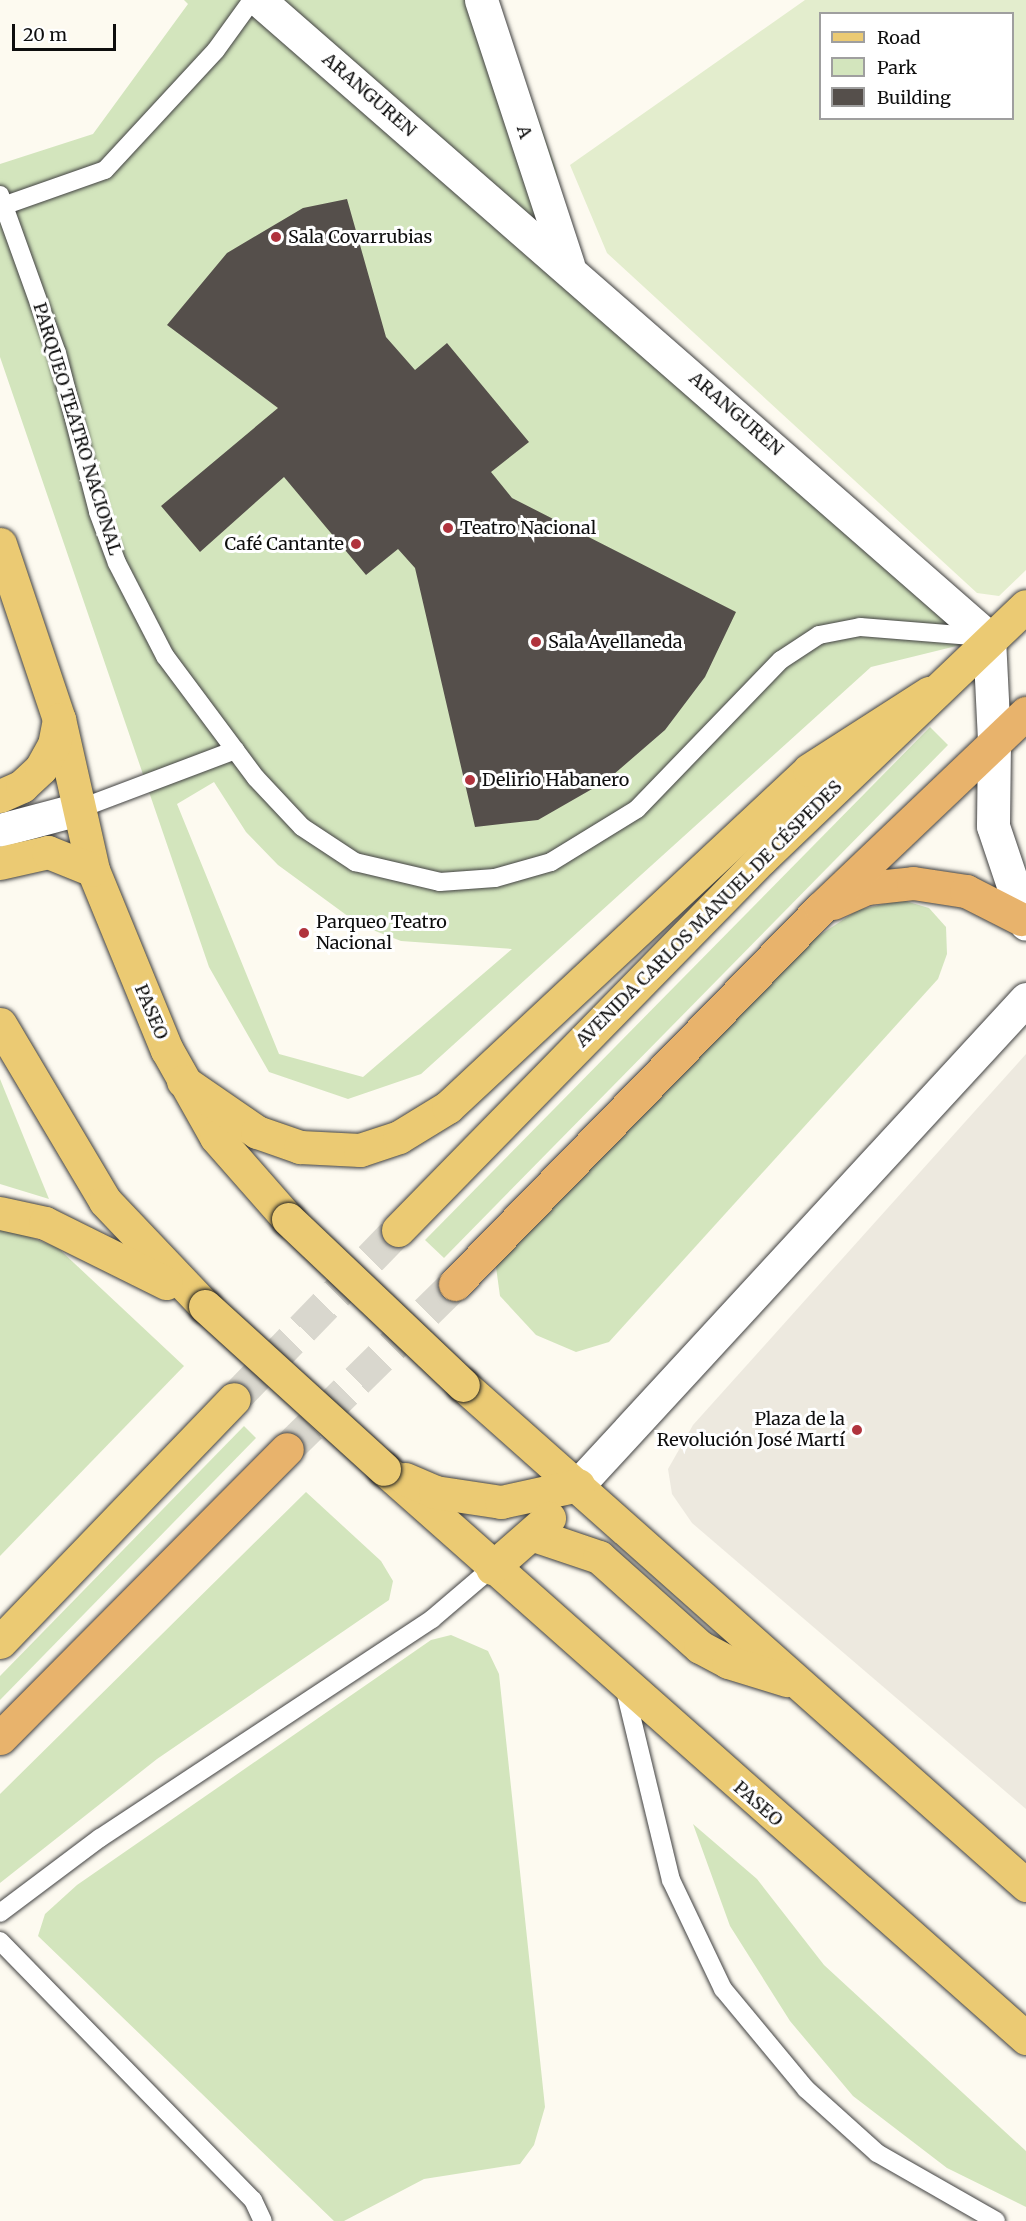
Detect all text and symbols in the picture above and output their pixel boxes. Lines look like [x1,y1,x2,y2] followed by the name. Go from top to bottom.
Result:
[15,12,118,50] scale bar
[819,12,1014,120] legend
[23,23,67,46] text: 20 m
[877,26,921,49] text: Road
[318,49,420,141] street label: ARANGUREN
[877,56,917,79] text: Park
[877,86,951,109] text: Building
[512,123,536,141] street label: A
[288,226,432,248] place label: Sala Covarrubias
[269,230,283,244] marker: Sala Covarrubias
[28,300,126,558] street label: PARQUEO TEATRO NACIONAL
[685,368,787,460] street label: ARANGUREN
[460,517,596,539] place label: Teatro Nacional
[441,521,455,535] marker: Teatro Nacional
[224,533,344,555] place label: Café Cantante
[349,537,363,551] marker: Café Cantante
[548,631,682,653] place label: Sala Avellaneda
[529,635,543,649] marker: Sala Avellaneda
[482,769,629,791] place label: Delirio Habanero
[463,773,477,787] marker: Delirio Habanero
[571,776,847,1052] street label: AVENIDA CARLOS MANUEL DE CÉSPEDES
[316,912,447,954] place label: Parqueo Teatro Nacional
[297,926,311,940] marker: Parqueo Teatro Nacional
[130,981,172,1043] street label: PASEO
[657,1409,845,1452] place label: Plaza de la Revolución José Martí
[850,1423,864,1437] marker: Plaza de la Revolución José Martí
[729,1777,787,1831] street label: PASEO

